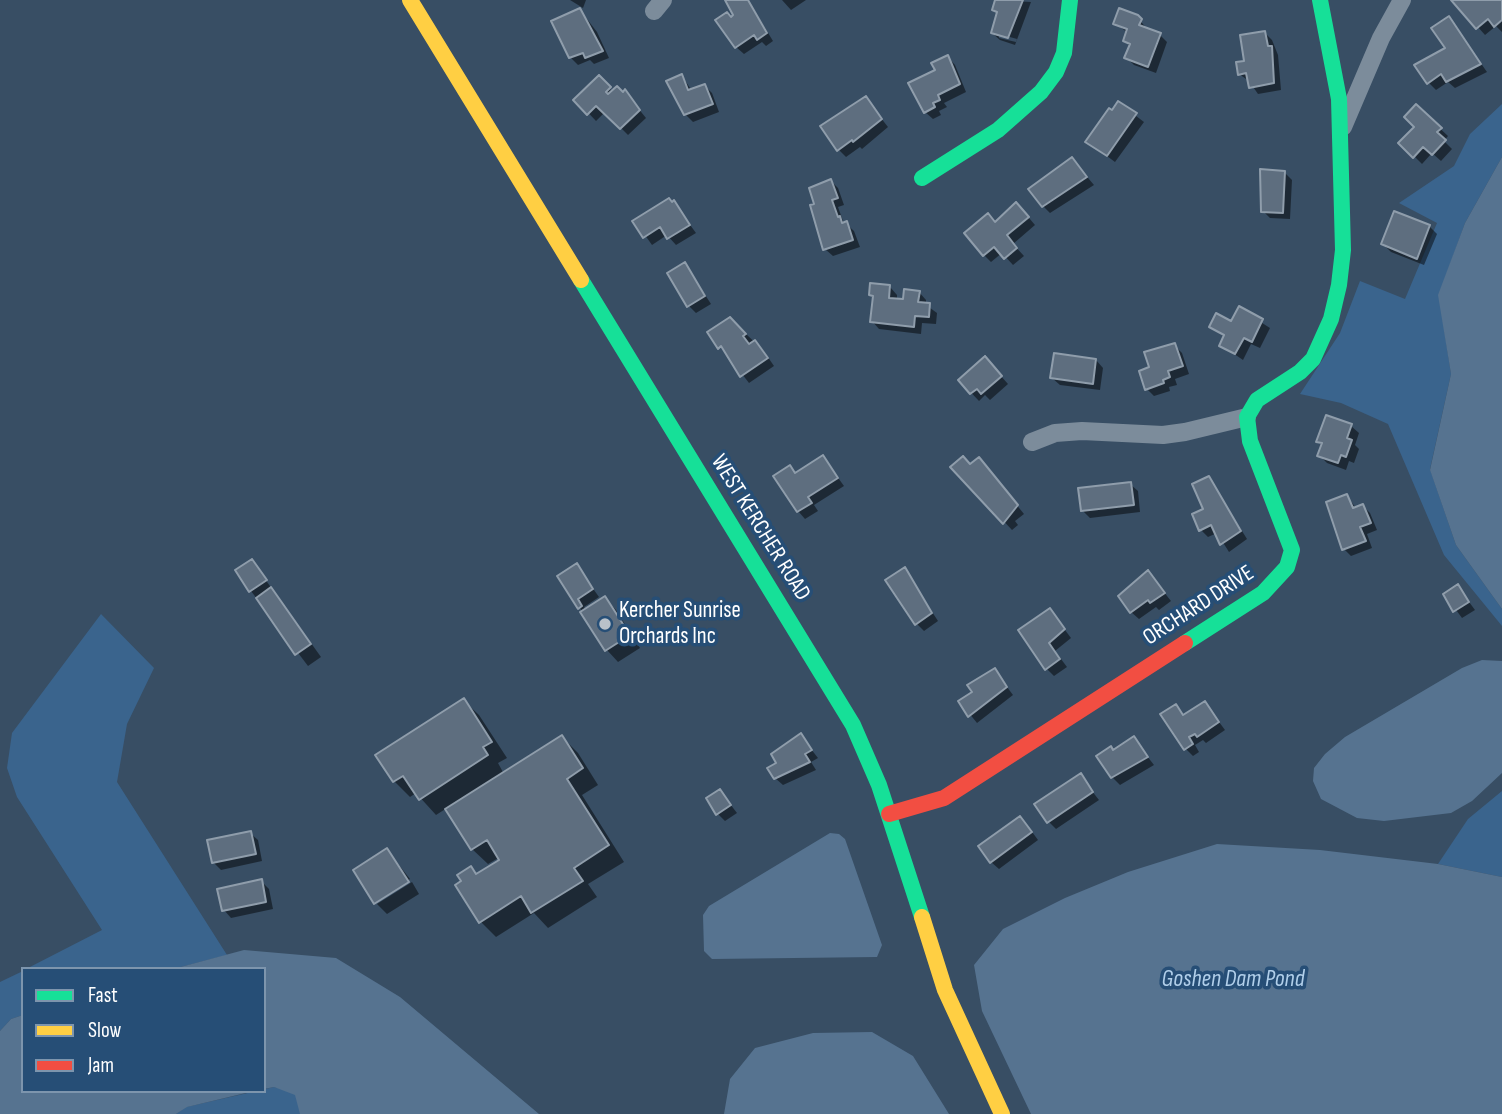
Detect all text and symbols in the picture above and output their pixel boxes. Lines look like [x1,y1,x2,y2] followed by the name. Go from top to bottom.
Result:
[704,450,816,606] street label: WEST KERCHER ROAD
[1138,560,1260,652] street label: ORCHARD DRIVE
[619,597,741,651] place label: Kercher Sunrise Orchards Inc
[597,616,613,632] marker: Kercher Sunrise Orchards Inc
[1162,966,1304,994] water label: Goshen Dam Pond
[21,967,266,1093] legend
[88,983,118,1008] text: Fast
[88,1018,121,1043] text: Slow
[88,1053,114,1078] text: Jam

